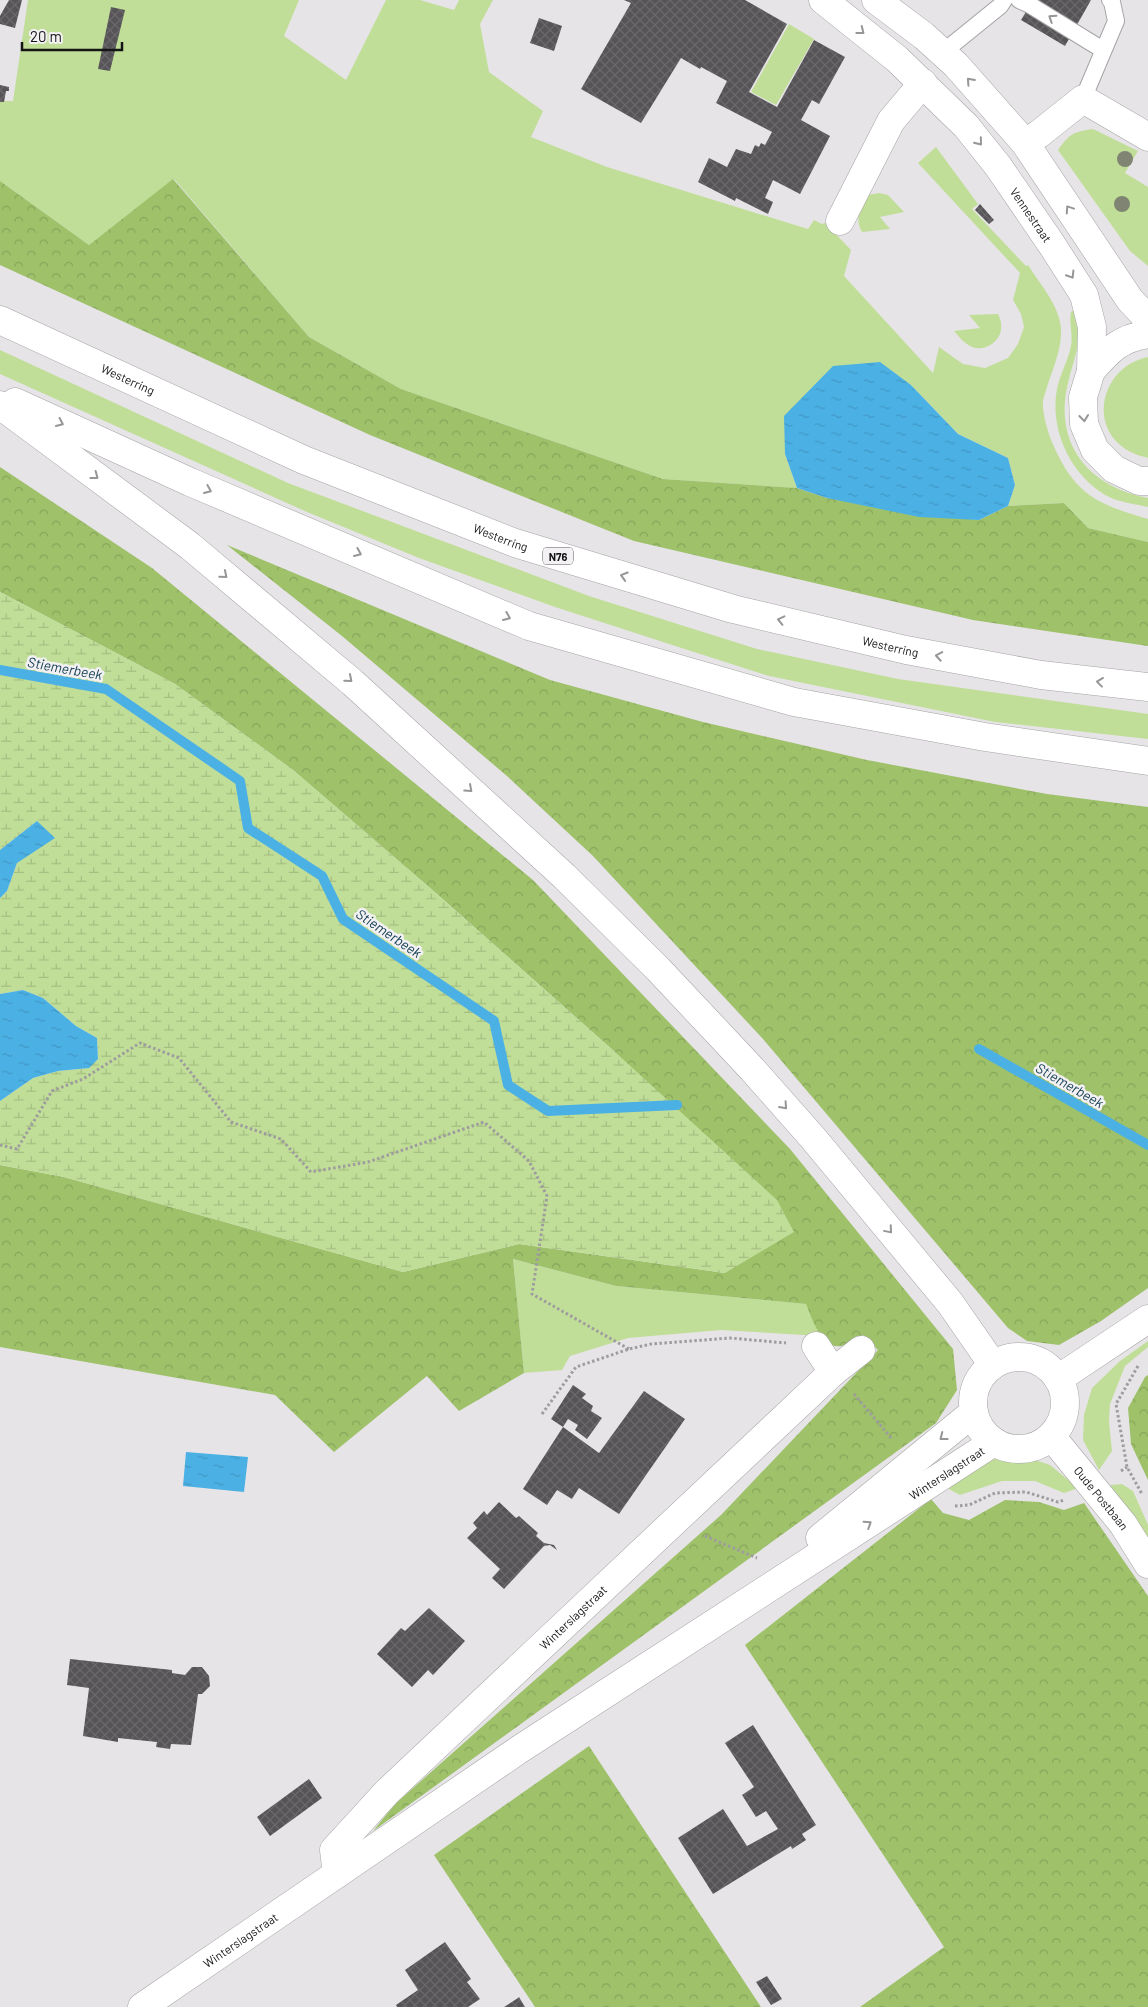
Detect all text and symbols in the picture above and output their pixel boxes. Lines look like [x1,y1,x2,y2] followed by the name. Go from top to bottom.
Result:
[1048,15,1057,25] one-way arrow
[22,20,122,52] scale bar
[855,25,864,33] one-way arrow
[30,27,62,45] text: 20 m
[967,77,976,86] one-way arrow
[973,136,981,145] one-way arrow
[1008,185,1055,245] street label: Vennestraat
[1066,205,1075,215] one-way arrow
[1065,270,1075,279] one-way arrow
[99,361,157,397] street label: Westerring
[1078,414,1089,422] one-way arrow
[55,416,64,427] one-way arrow
[89,470,98,478] one-way arrow
[203,483,212,494] one-way arrow
[471,520,530,554] street label: Westerring
[353,547,362,558] one-way arrow
[543,548,573,564] road number: N76
[218,569,227,577] one-way arrow
[621,572,629,582] one-way arrow
[502,610,511,621] one-way arrow
[776,615,785,626] one-way arrow
[861,633,920,659] street label: Westerring
[935,652,944,662] one-way arrow
[26,653,104,683] water label: Stiemerbeek
[343,674,352,683] one-way arrow
[1095,677,1103,688] one-way arrow
[463,783,472,792] one-way arrow
[353,905,425,961] water label: Stiemerbeek
[1033,1059,1107,1111] water label: Stiemerbeek
[779,1100,788,1109] one-way arrow
[884,1224,893,1233] one-way arrow
[939,1431,948,1440] one-way arrow
[906,1443,987,1502] street label: Winterslagstraat
[1071,1463,1132,1532] street label: Oude Postbaan
[862,1521,872,1530] one-way arrow
[536,1582,609,1652] street label: Winterslagstraat
[200,1910,280,1970] street label: Winterslagstraat

